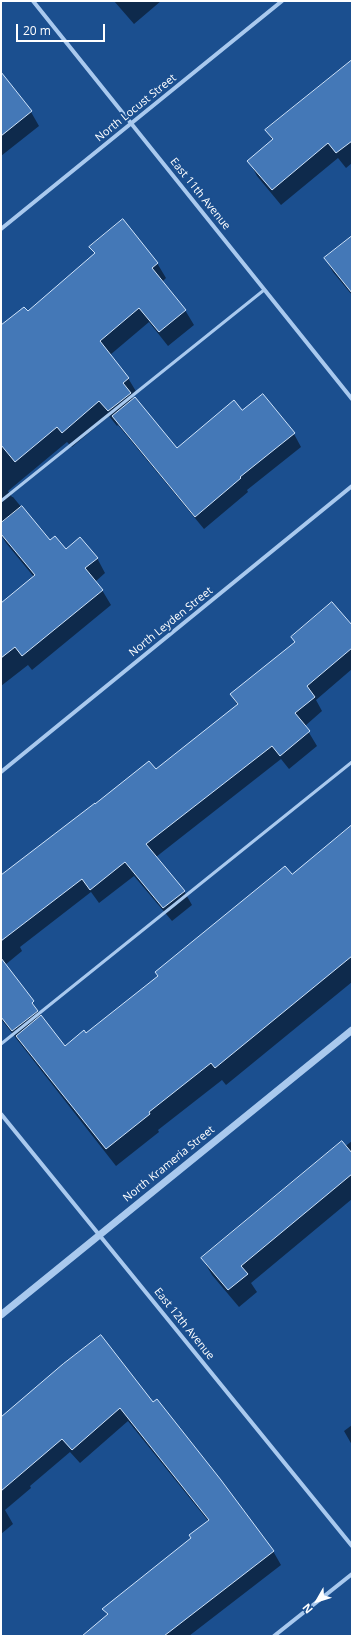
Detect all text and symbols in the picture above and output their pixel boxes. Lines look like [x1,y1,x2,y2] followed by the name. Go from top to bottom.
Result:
[18,16,107,42] scale bar
[23,22,51,39] text: 20 m
[93,71,179,145] street label: North Locust Street
[167,155,233,233] street label: East 11th Avenue
[127,584,215,660] street label: North Leyden Street
[121,1123,217,1205] street label: North Krameria Street
[151,1285,217,1363] street label: East 12th Avenue
[297,1581,337,1621] north arrow
[299,1601,316,1617] text: N

